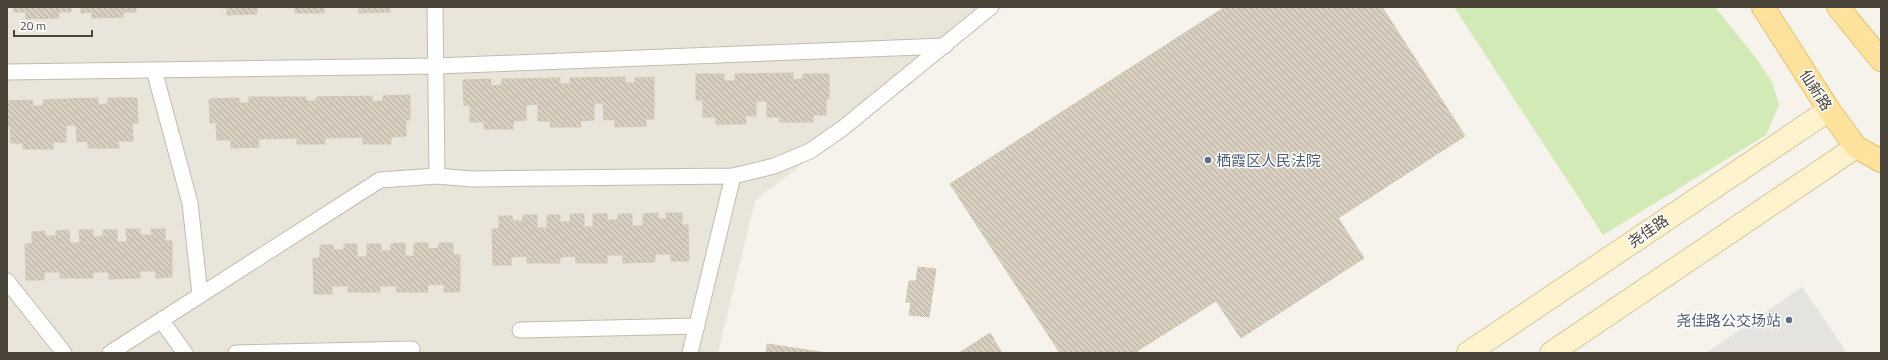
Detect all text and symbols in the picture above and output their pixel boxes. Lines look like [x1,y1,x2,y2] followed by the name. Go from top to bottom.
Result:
[14,12,92,38] scale bar
[20,16,46,35] text: 20 m
[1794,65,1838,115] street label: 仙新路
[1216,149,1321,172] place label: 栖霞区人民法院
[1203,155,1213,165] marker: 栖霞区人民法院
[1623,209,1673,253] street label: 尧佳路
[1676,309,1781,332] place label: 尧佳路公交场站
[1784,315,1794,325] marker: 尧佳路公交场站

